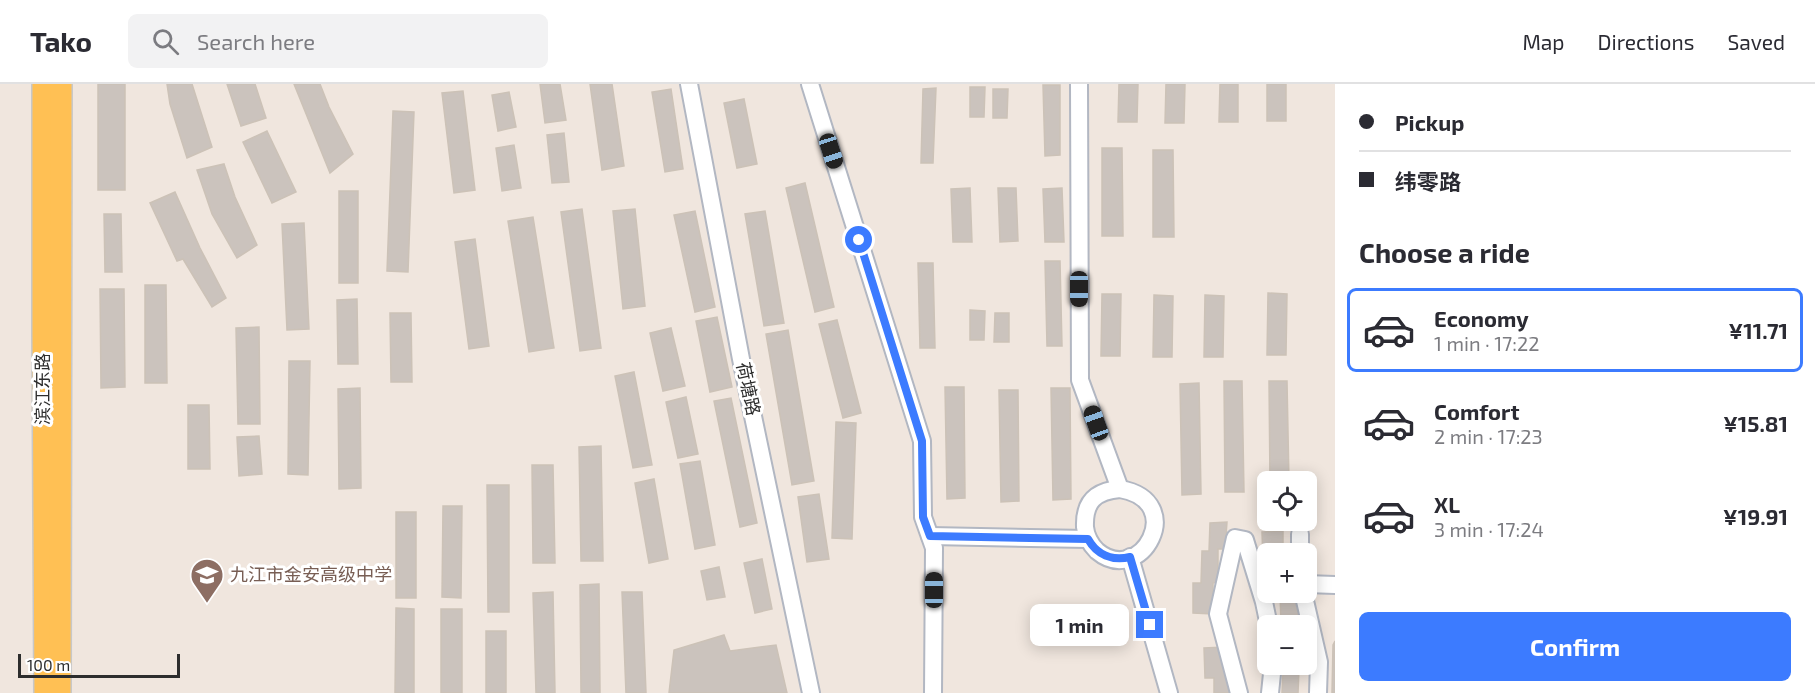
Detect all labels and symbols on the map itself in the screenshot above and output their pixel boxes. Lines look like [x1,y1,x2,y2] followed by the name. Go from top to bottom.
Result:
[817,131,845,171] car
[845,226,872,253] route start
[1070,271,1088,307] car
[31,353,53,425] street label: 滨江东路
[733,360,765,417] street label: 荷塘路
[1081,403,1111,443] car
[189,557,225,604] school or university icon: 九江市金安高级中学
[230,563,392,585] place label: 九江市金安高级中学
[925,572,943,608] car
[1030,604,1129,646] callout: 1 min
[1136,611,1163,638] route end
[18,651,180,678] scale bar

